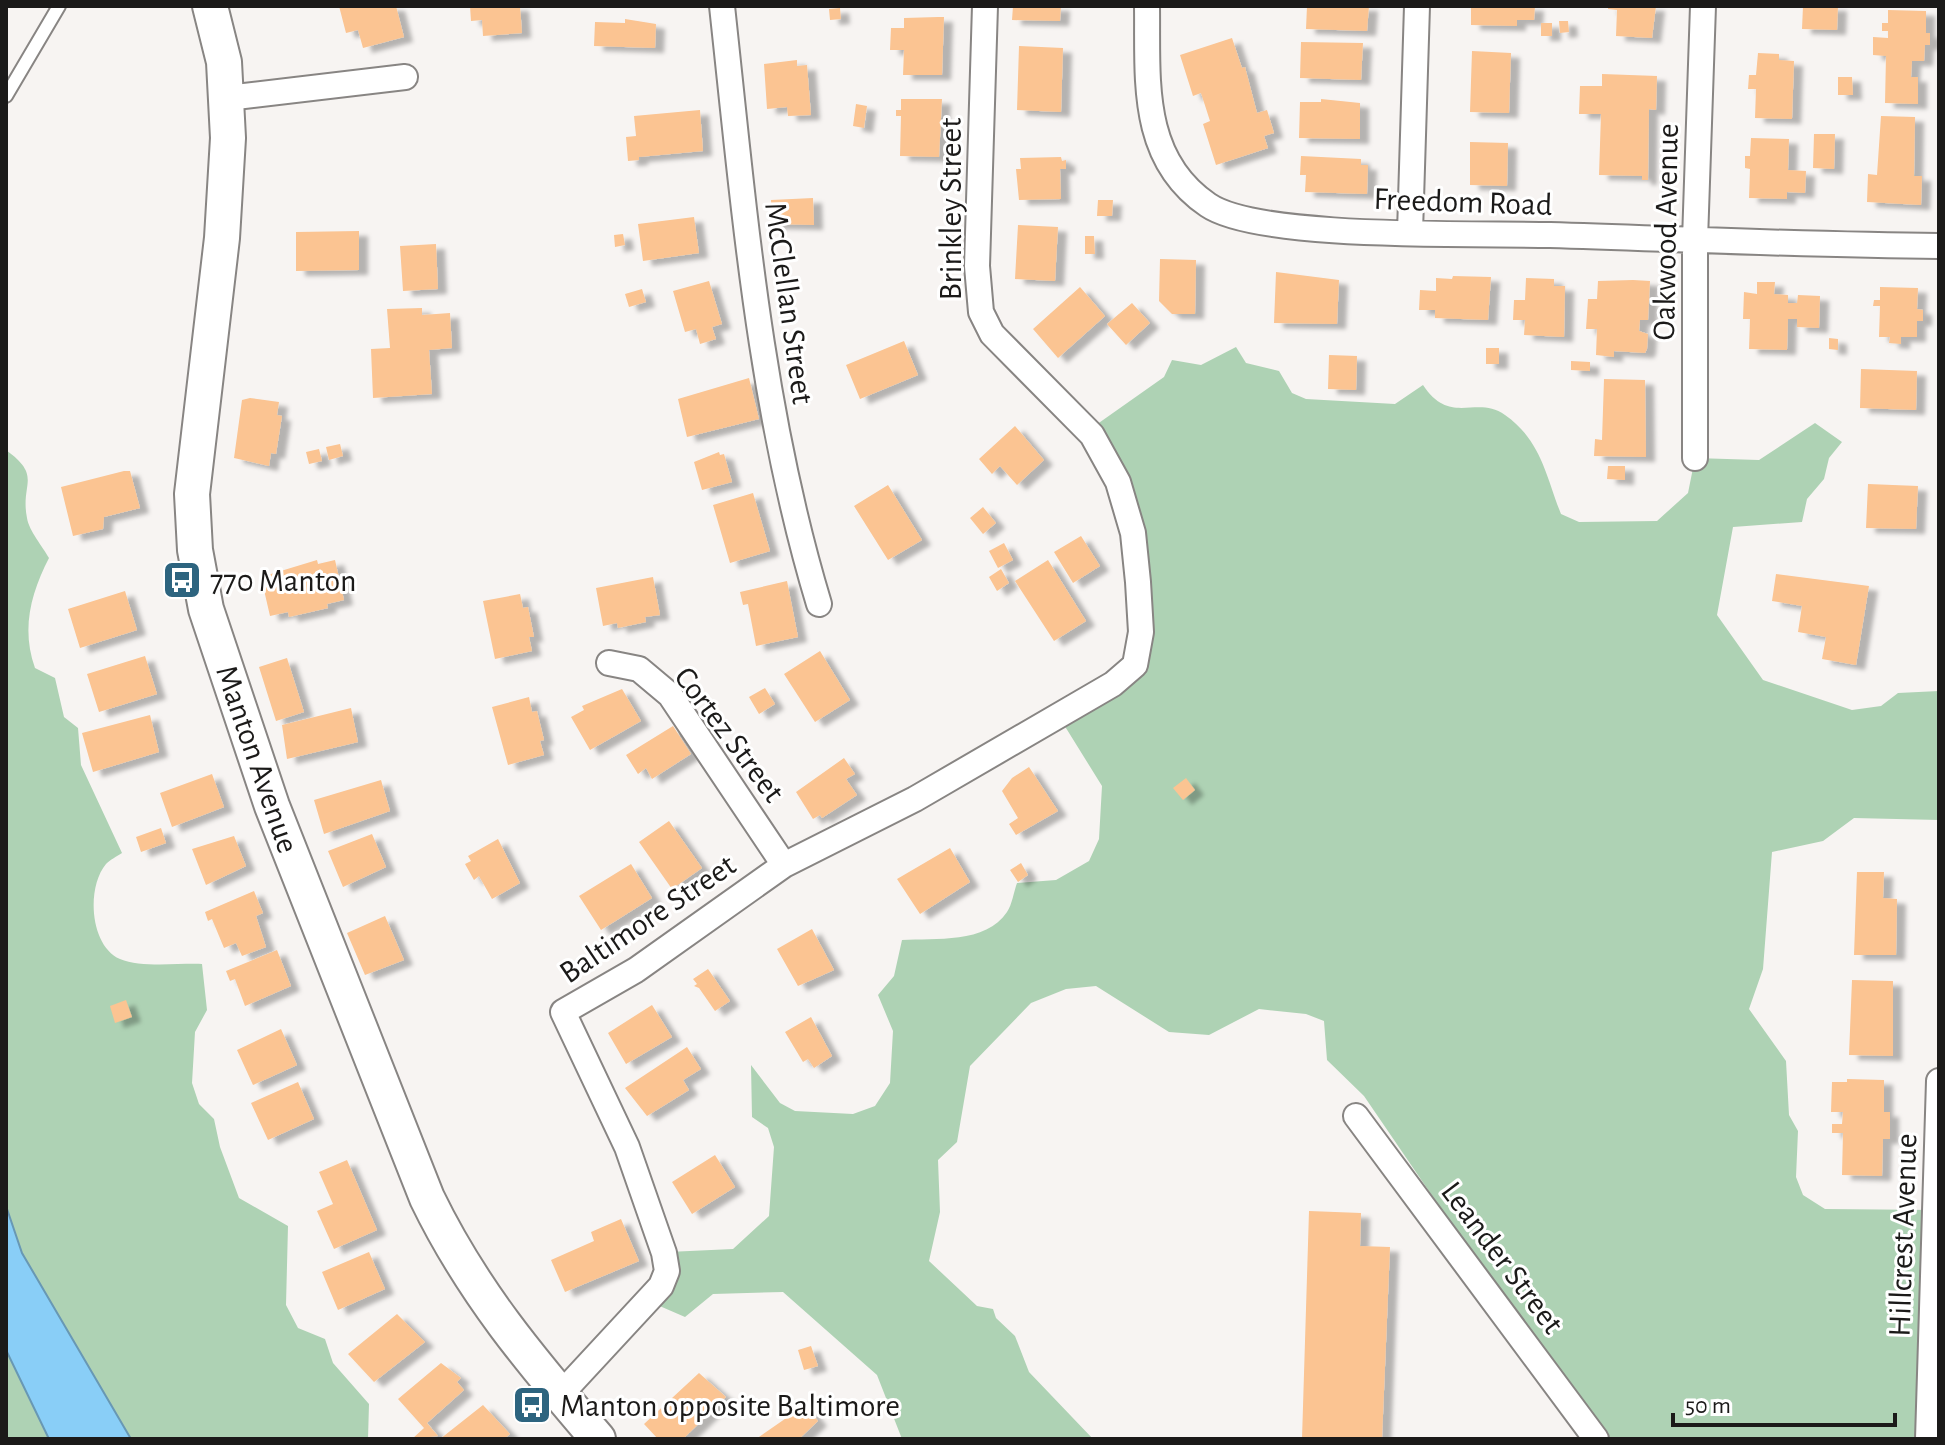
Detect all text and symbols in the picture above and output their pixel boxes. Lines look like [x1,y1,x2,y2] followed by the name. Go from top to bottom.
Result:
[935,118,967,300] street label: Brinkley Street
[1648,123,1684,341] street label: Oakwood Avenue
[1373,183,1553,221] street label: Freedom Road
[759,200,819,406] street label: McClellan Street
[161,559,203,601] bus stop icon: 770 Manton
[210,565,356,597] place label: 770 Manton
[210,661,304,857] street label: Manton Avenue
[668,661,790,808] street label: Cortez Street
[554,848,741,989] street label: Baltimore Street
[1883,1133,1923,1337] street label: Hillcrest Avenue
[1435,1176,1569,1339] street label: Leander Street
[1673,1377,1895,1427] scale bar
[511,1384,553,1426] bus stop icon: Manton opposite Baltimore
[560,1390,900,1422] place label: Manton opposite Baltimore
[1685,1394,1731,1418] text: 50 m

